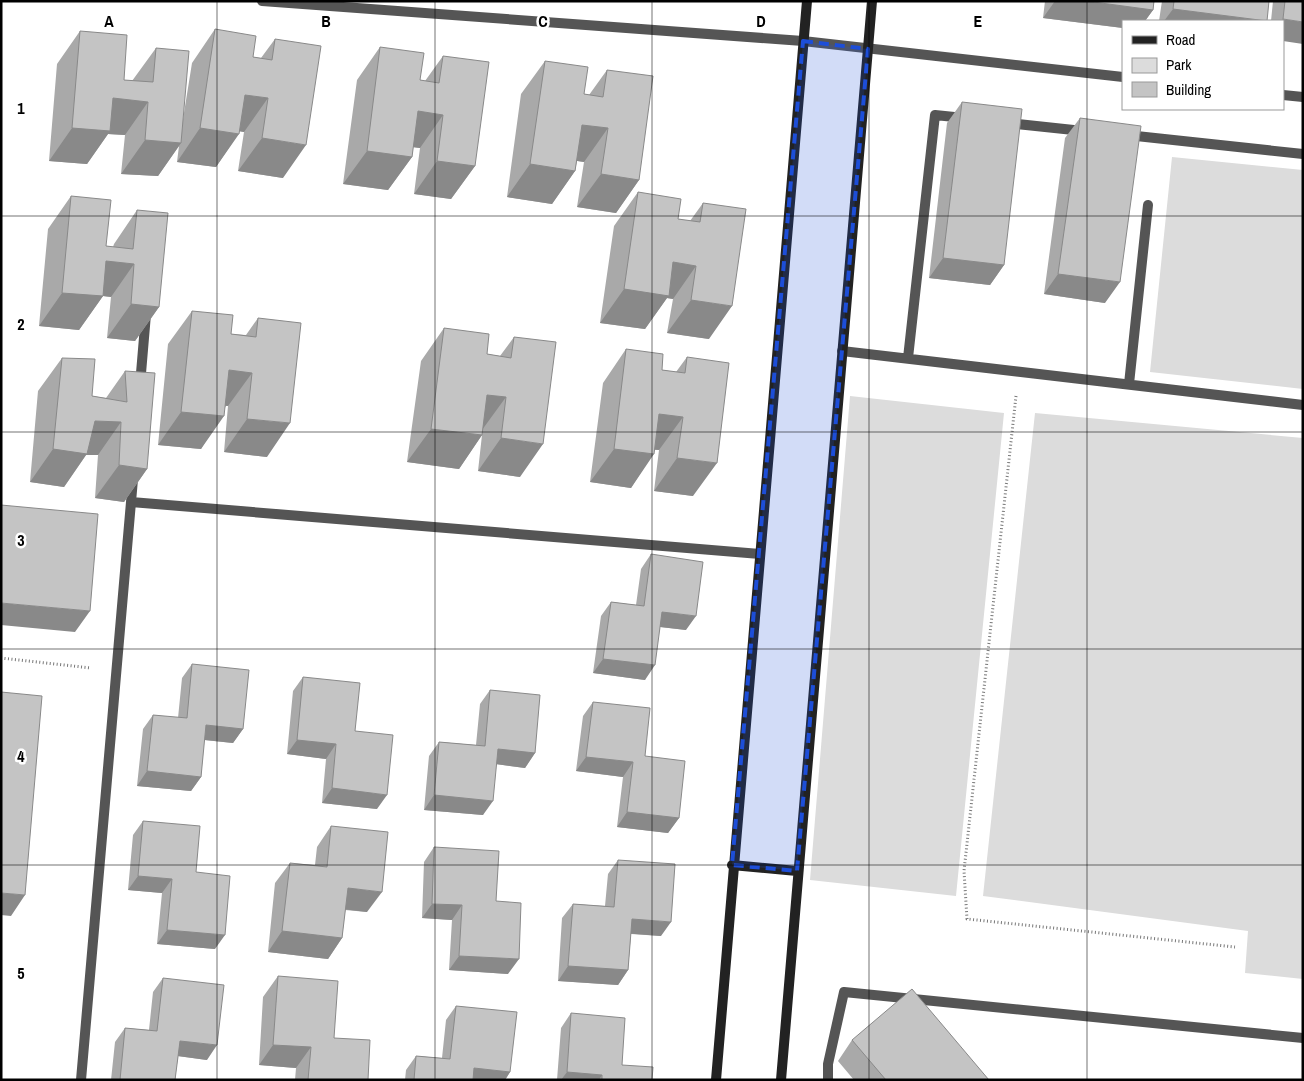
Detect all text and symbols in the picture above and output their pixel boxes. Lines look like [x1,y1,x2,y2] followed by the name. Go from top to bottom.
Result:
[104,10,114,32] text: A
[321,10,331,32] text: B
[538,10,548,32] text: C
[756,10,766,32] text: D
[974,10,983,32] text: E
[1122,20,1284,110] legend
[1166,29,1195,50] text: Road
[1166,54,1192,75] text: Park
[1166,79,1211,100] text: Building
[17,97,25,119] text: 1
[17,313,25,335] text: 2
[17,529,25,551] text: 3
[17,745,25,767] text: 4
[17,962,25,984] text: 5

